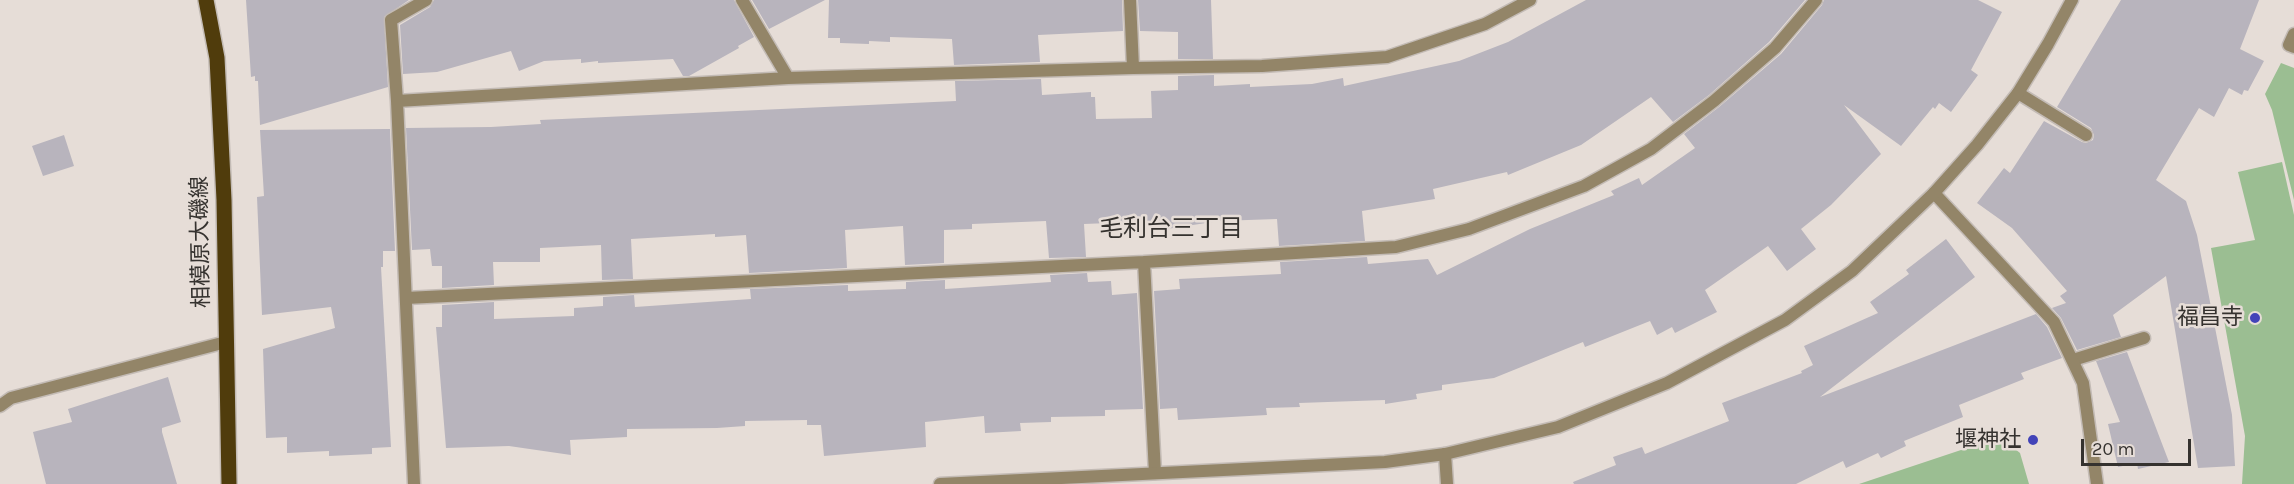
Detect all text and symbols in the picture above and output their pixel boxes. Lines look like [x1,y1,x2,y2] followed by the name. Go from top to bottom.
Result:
[187,176,215,308] street label: 相模原大磯線
[1099,215,1243,243] district label: 毛利台三丁目
[2177,305,2243,331] place label: 福昌寺
[2248,311,2262,325] marker: 福昌寺
[1955,427,2021,453] place label: 堰神社
[2084,427,2194,465] scale bar
[2026,433,2040,447] marker: 堰神社
[2092,438,2134,460] text: 20 m

